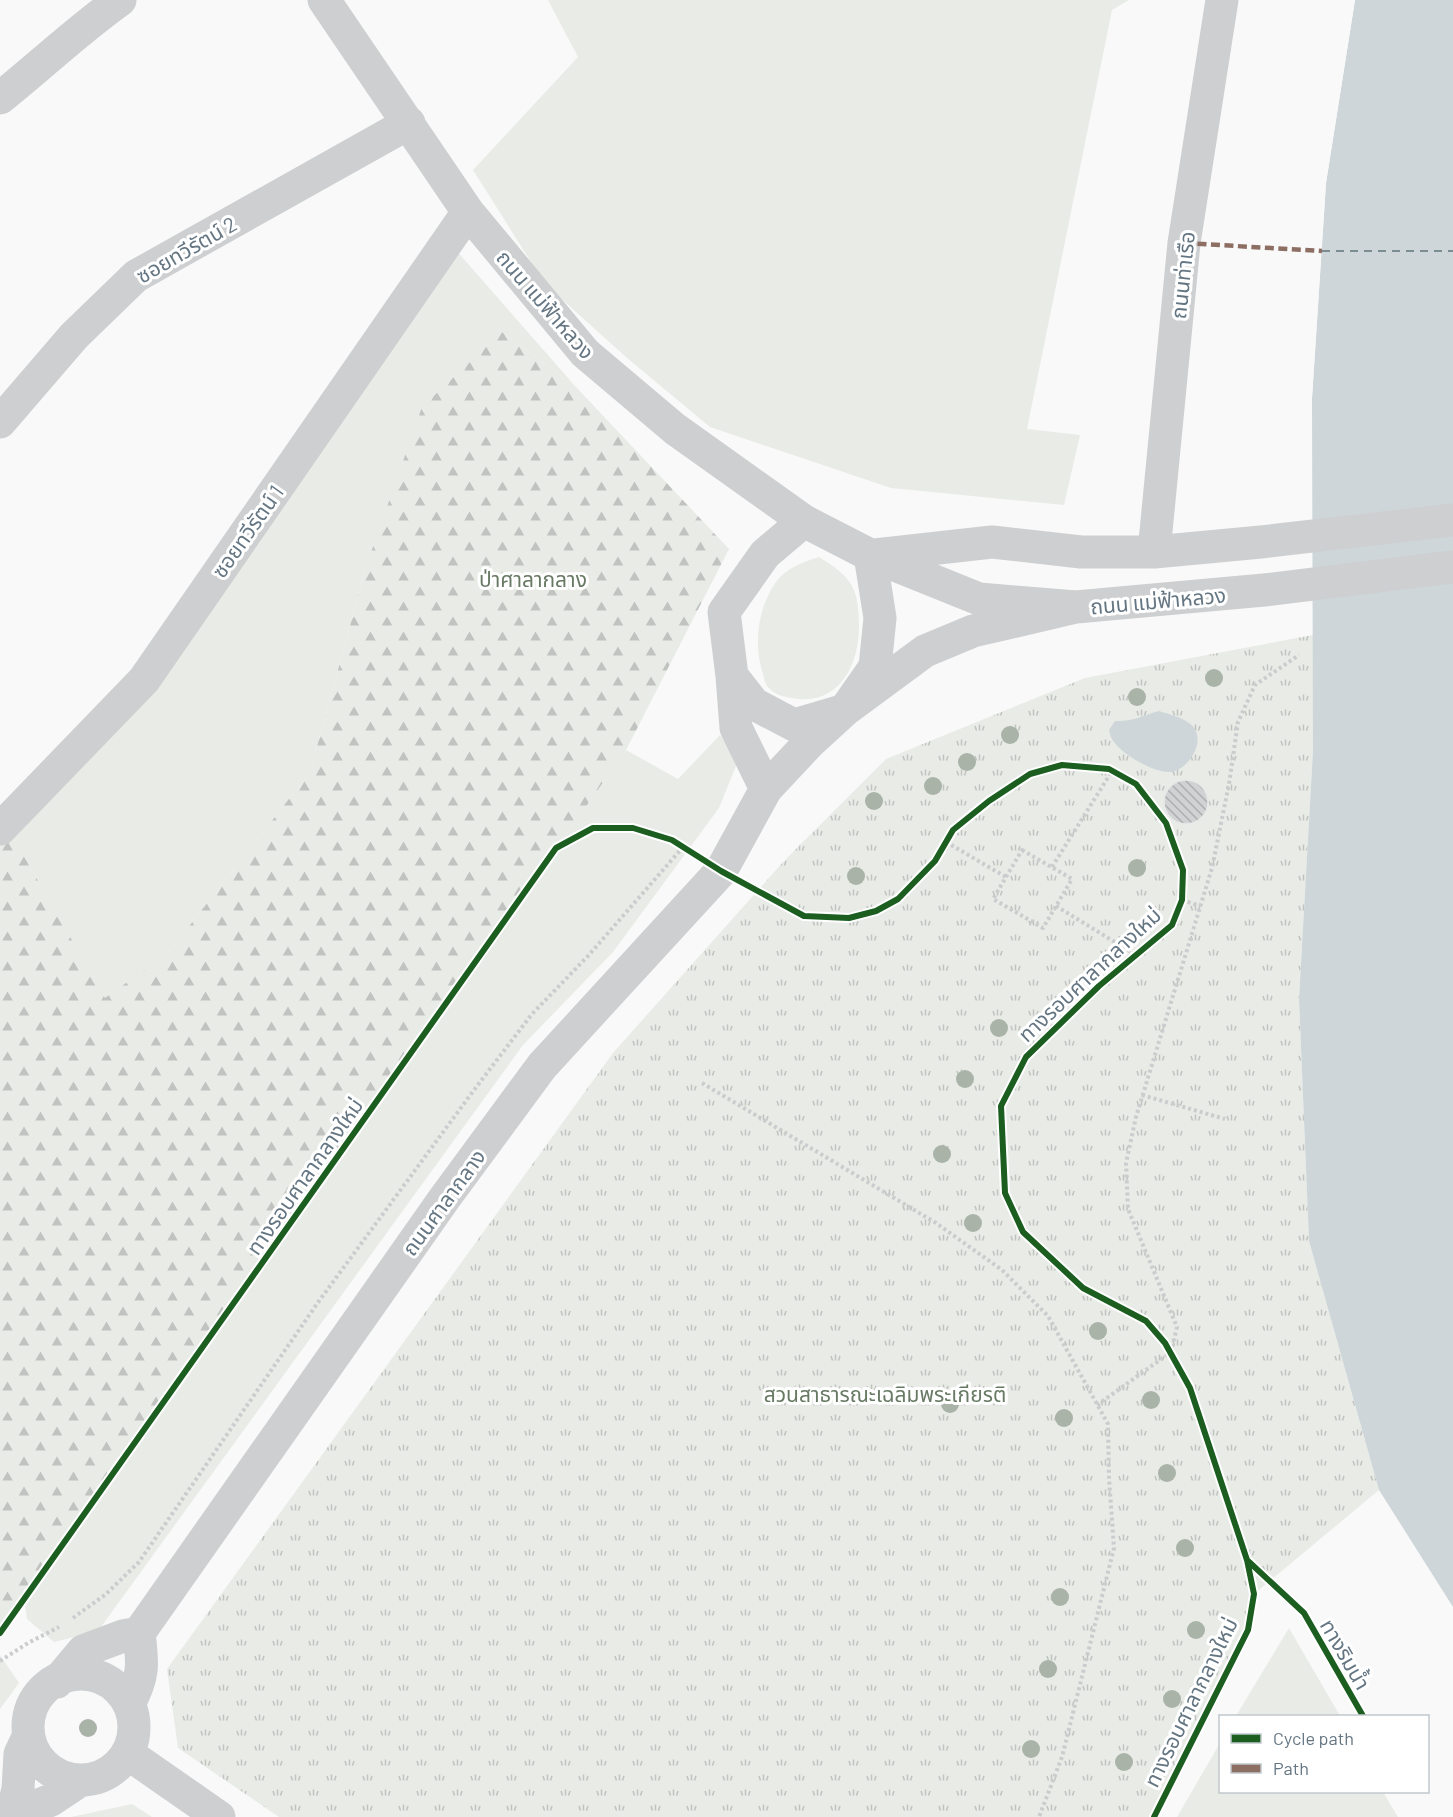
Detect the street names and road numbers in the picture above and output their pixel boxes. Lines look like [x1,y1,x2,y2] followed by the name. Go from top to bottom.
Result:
[132,210,240,288] street label: ซอยทวีรัตน์ 2
[1165,230,1199,320] street label: ถนนท่าเรือ
[492,244,600,364] street label: ถนน แม่ฟ้าหลวง
[206,480,288,582] street label: ซอยทวีรัตน์ 1
[1089,582,1227,618] street label: ถนน แม่ฟ้าหลวง
[1013,902,1165,1046] street label: ทางรอบศาลากลางใหม่
[241,1093,367,1259] street label: ทางรอบศาลากลางใหม่
[396,1144,490,1260] street label: ถนนศาลากลาง
[1138,1613,1242,1791] street label: ทางรอบศาลากลางใหม่
[1316,1614,1377,1694] street label: ทางริมน้ำ

